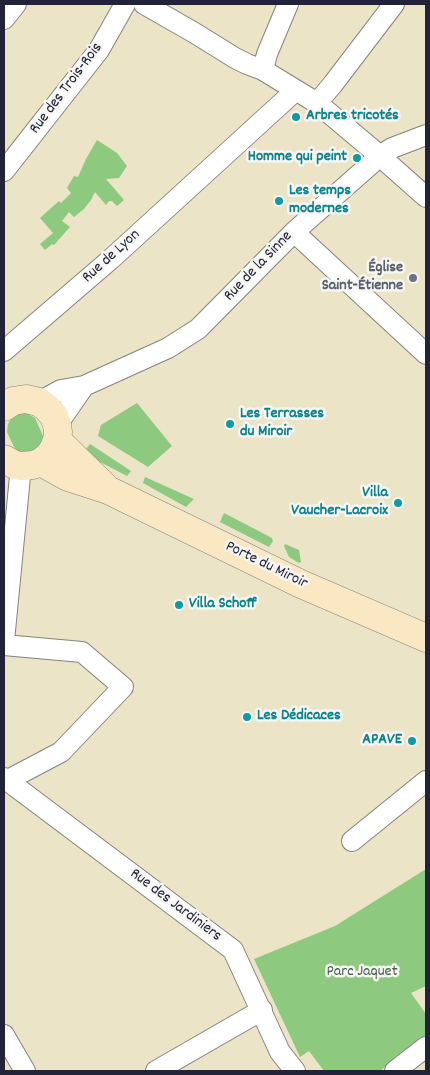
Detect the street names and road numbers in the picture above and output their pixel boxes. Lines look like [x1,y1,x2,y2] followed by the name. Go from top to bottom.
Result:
[26,39,108,139] street label: Rue des Trois-Rois
[79,226,145,288] street label: Rue de Lyon
[221,228,297,306] street label: Rue de la Sinne
[222,538,310,594] street label: Porte du Miroir
[125,865,225,947] street label: Rue des Jardiniers

